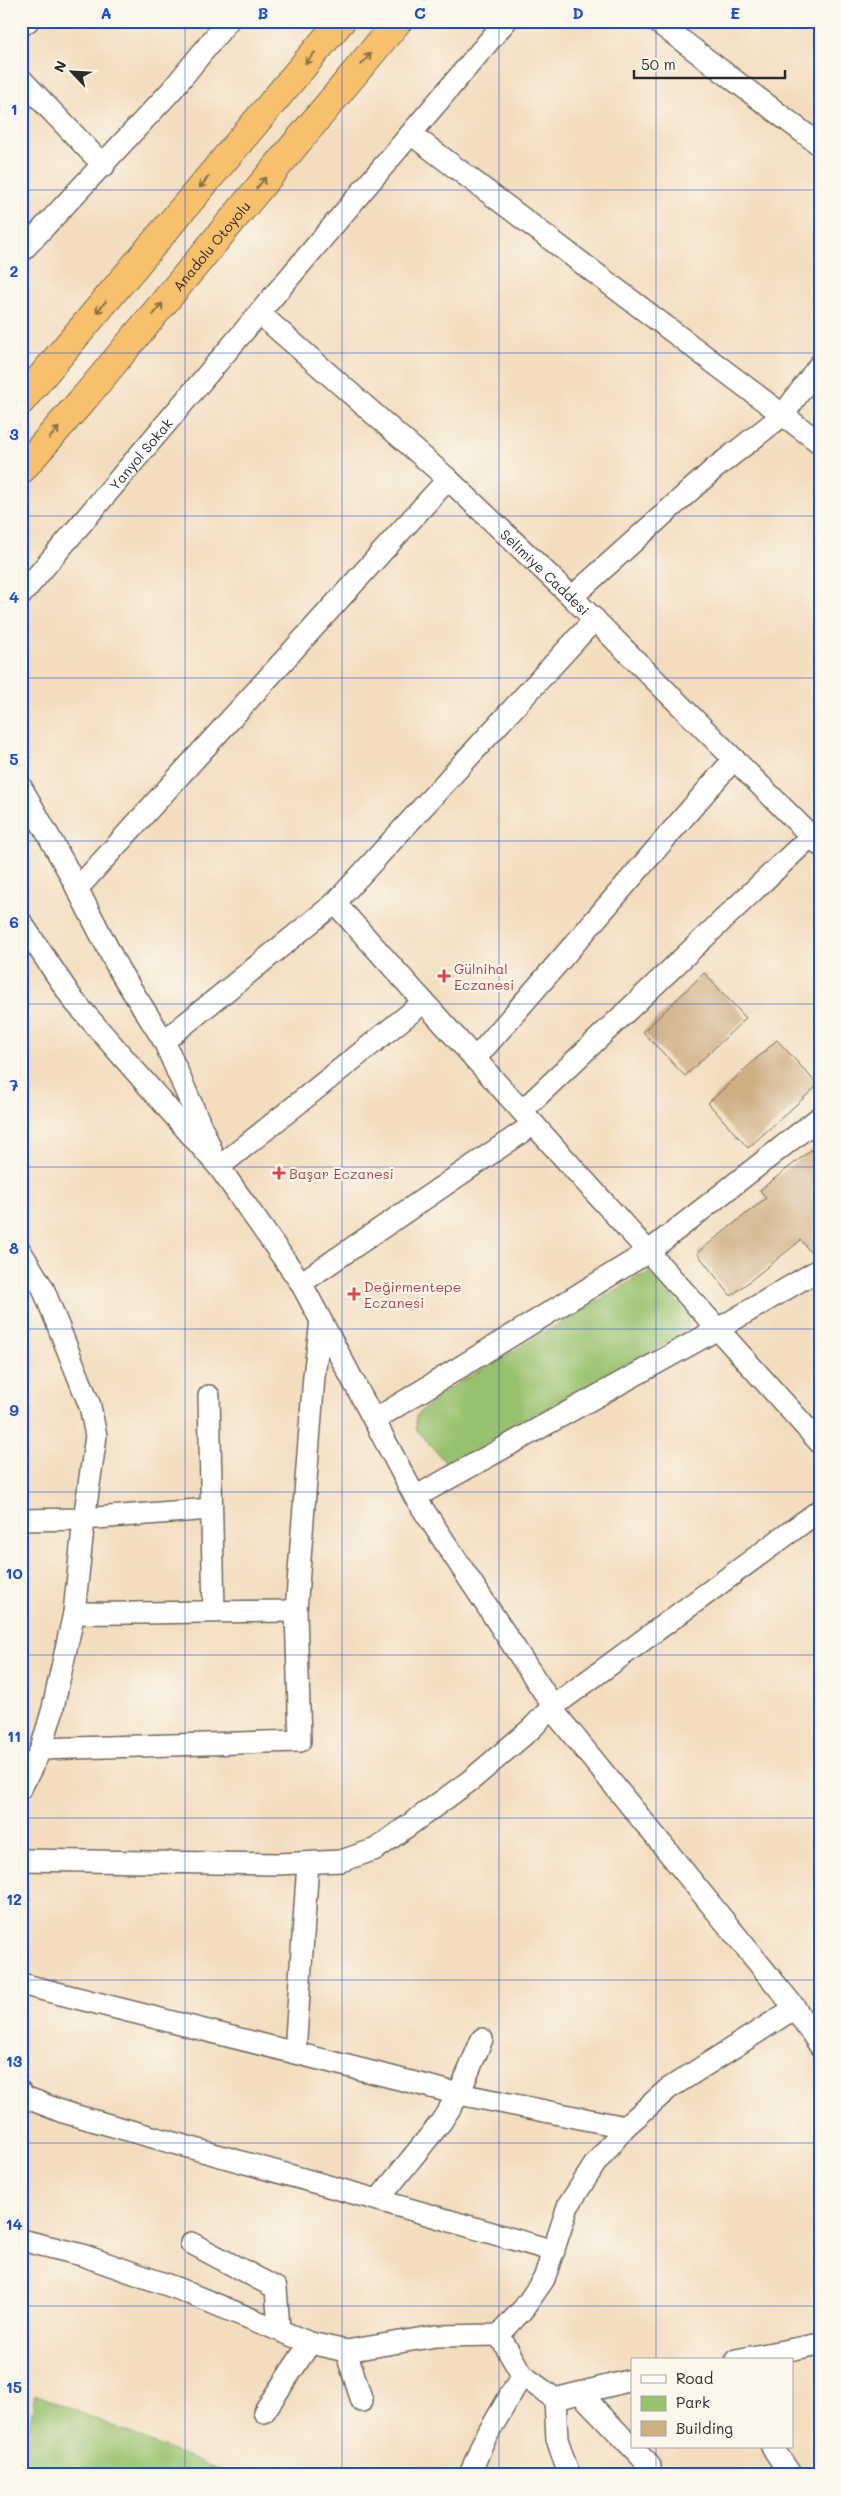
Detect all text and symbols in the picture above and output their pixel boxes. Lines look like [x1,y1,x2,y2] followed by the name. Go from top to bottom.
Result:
[100,2,112,23] text: A
[258,2,268,23] text: B
[414,2,426,23] text: C
[572,2,584,23] text: D
[730,2,740,23] text: E
[48,48,98,98] north arrow
[634,48,785,80] scale bar
[304,52,315,65] one-way arrow
[360,53,371,66] one-way arrow
[641,54,676,74] text: 50 m
[49,57,71,75] text: N
[10,98,18,119] text: 1
[199,175,210,188] one-way arrow
[256,177,267,190] one-way arrow
[168,197,254,295] street label: Anadolu Otoyolu
[10,260,19,281] text: 2
[95,300,106,313] one-way arrow
[152,302,164,315] one-way arrow
[104,414,176,494] street label: Yanyol Sokak
[9,423,19,444] text: 3
[48,427,59,440] one-way arrow
[497,525,594,619] street label: Selimiye Caddesi
[9,586,19,607] text: 4
[9,748,19,769] text: 5
[9,911,19,932] text: 6
[454,959,514,994] place label: Gülnihal Eczanesi
[438,970,450,982] marker: Gülnihal Eczanesi
[10,1074,19,1095] text: 7
[289,1164,394,1183] place label: Başar Eczanesi
[273,1167,285,1179] marker: Başar Eczanesi
[9,1237,19,1258] text: 8
[364,1277,461,1312] place label: Değirmentepe Eczanesi
[348,1288,360,1300] marker: Değirmentepe Eczanesi
[9,1399,19,1420] text: 9
[5,1562,23,1583] text: 10
[7,1725,21,1746] text: 11
[6,1888,22,1909] text: 12
[6,2050,23,2071] text: 13
[5,2213,23,2234] text: 14
[631,2358,794,2448] legend
[676,2368,713,2388] text: Road
[6,2376,22,2397] text: 15
[676,2392,710,2412] text: Park
[676,2418,733,2438] text: Building

